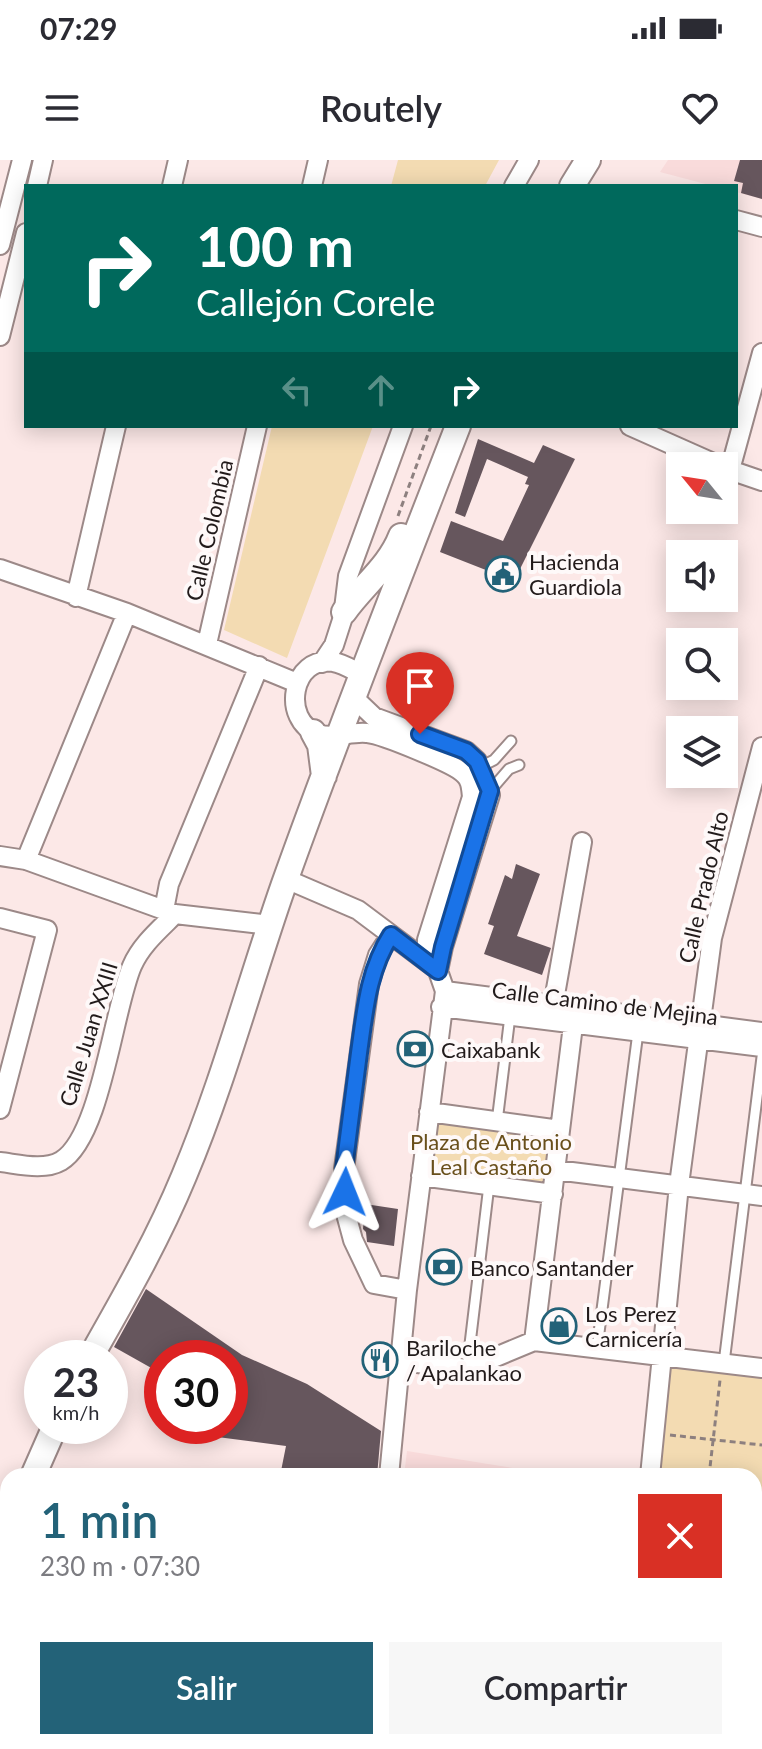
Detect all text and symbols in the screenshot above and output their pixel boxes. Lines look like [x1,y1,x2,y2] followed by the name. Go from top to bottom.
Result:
[40,10,117,46] text: 07:29
[40,86,84,130] icon: menu
[320,86,442,130] text: Routely
[678,86,722,130] icon: heart
[196,212,354,279] text: 100 m
[64,216,168,320] icon: right
[196,280,435,324] text: Callejón Corele
[275,368,319,412] icon: left
[359,368,403,412] icon: ahead
[443,368,487,412] icon: right
[666,452,738,524] north arrow
[666,452,738,788] map controls
[180,457,238,603] street label: Calle Colombia
[666,540,738,612] button: sound
[529,548,622,600] place label: Hacienda Guardiola
[484,555,522,593] public building icon: Hacienda Guardiola
[666,628,738,700] button: search
[386,652,454,734] pin
[398,664,442,708] icon: arrive
[666,716,738,788] button: layers
[672,808,734,966] street label: Calle Prado Alto
[53,958,123,1110] street label: Calle Juan XXIII
[490,976,720,1030] street label: Calle Camino de Mejina
[396,1030,434,1068] bank icon: Caixabank
[441,1036,541,1063] place label: Caixabank
[410,1128,572,1180] park label: Plaza de Antonio Leal Castaño
[303,1150,387,1234] position arrow
[425,1248,463,1286] bank icon: Banco Santander
[470,1254,634,1281] place label: Banco Santander
[585,1300,682,1352] place label: Los Perez Carnicería
[540,1307,578,1345] shop icon: Los Perez Carnicería
[406,1334,522,1386] place label: Bariloche / Apalankao
[144,1340,248,1444] speed limit sign: 30
[361,1341,399,1379] restaurant icon: Bariloche / Apalankao
[53,1358,99,1406] text: 23
[53,1400,99,1424] text: km/h
[40,1491,158,1548] text: 1 min
[638,1494,722,1578] button: close
[40,1550,200,1582] text: 230 m · 07:30
[40,1642,373,1734] button: Salir
[389,1642,722,1734] button: Compartir

